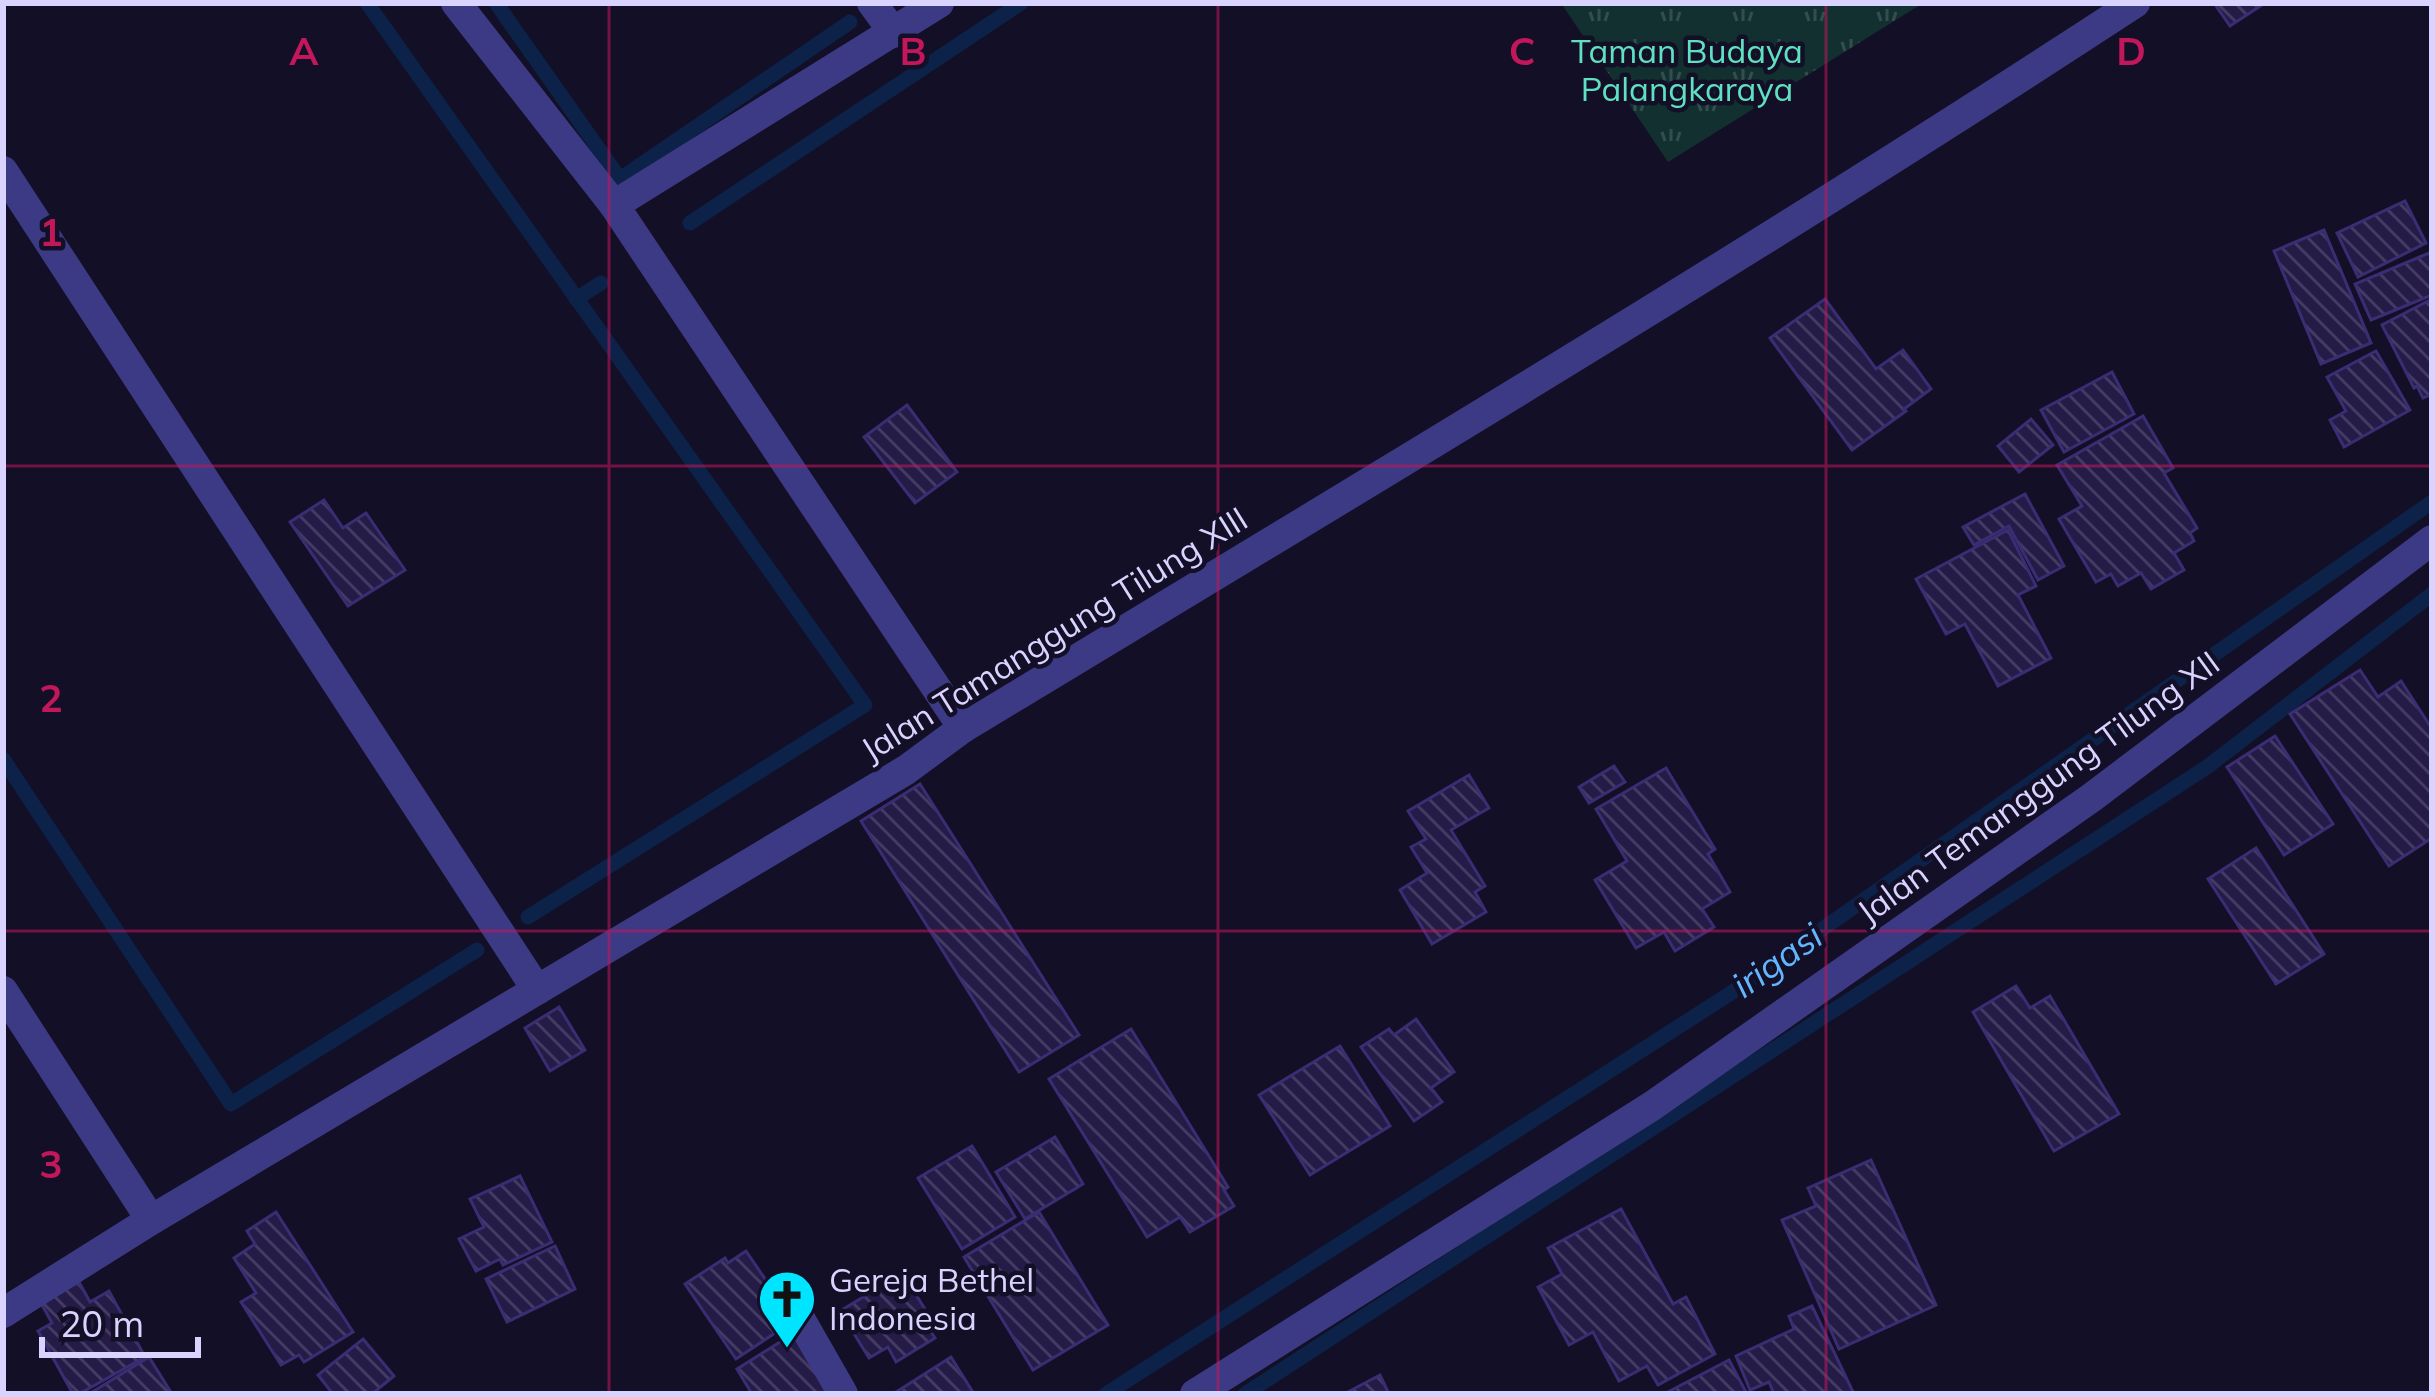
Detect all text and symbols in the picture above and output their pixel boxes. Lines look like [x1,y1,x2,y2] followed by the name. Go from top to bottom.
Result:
[289,26,319,75] text: A
[900,26,926,75] text: B
[1509,26,1535,75] text: C
[2116,26,2146,75] text: D
[1571,30,1803,109] park label: Taman Budaya Palangkaraya
[39,207,63,256] text: 1
[853,497,1255,770] street label: Jalan Tamanggung Tilung XIII
[1849,641,2227,932] street label: Jalan Temanggung Tilung XII
[39,673,63,722] text: 2
[1723,912,1831,1007] water label: irigasi
[39,1139,63,1188] text: 3
[829,1259,1034,1338] place label: Gereja Bethel Indonesia
[756,1268,818,1350] church icon: Gereja Bethel Indonesia
[42,1283,198,1357] scale bar
[60,1301,144,1346] text: 20 m

